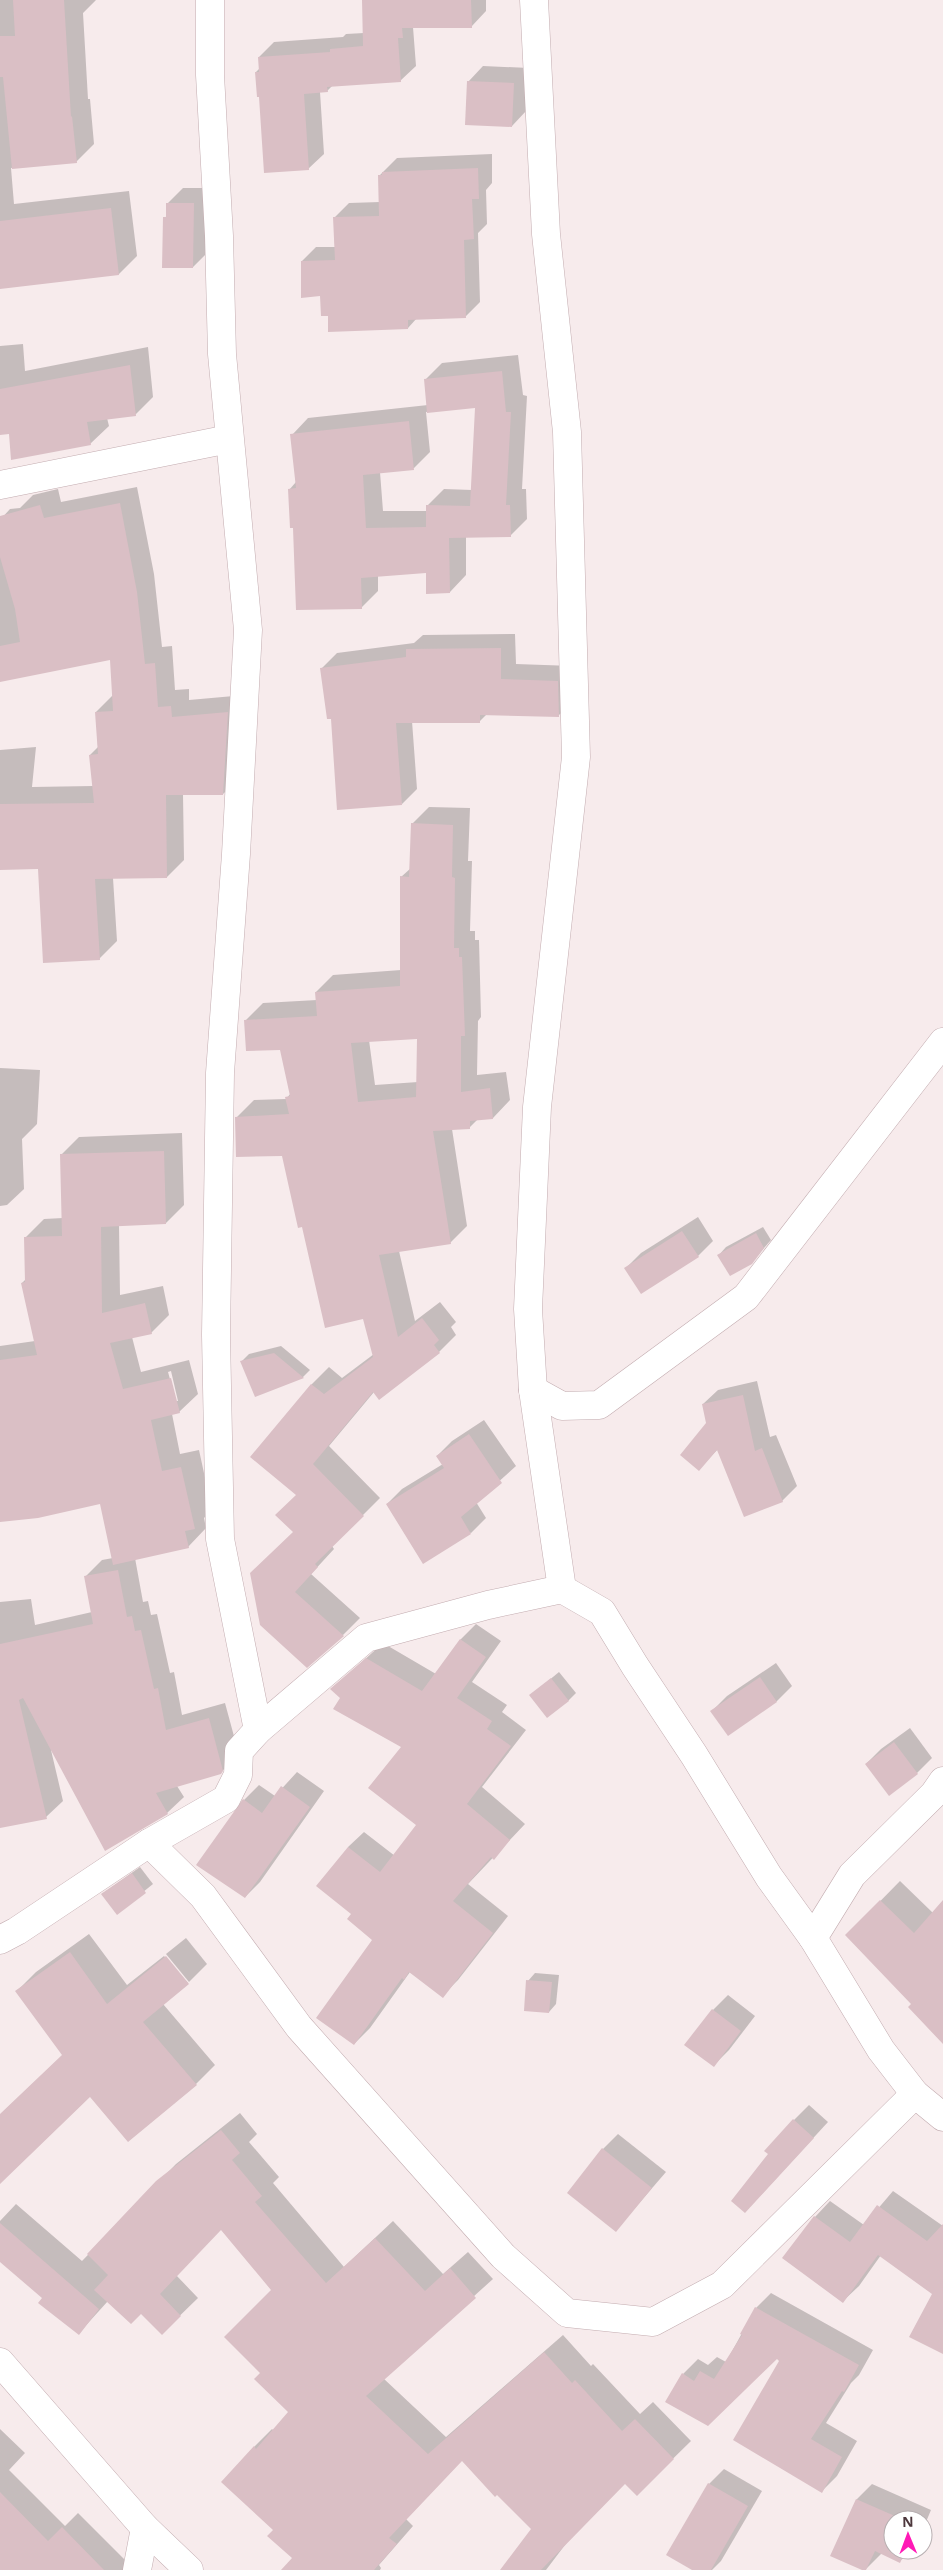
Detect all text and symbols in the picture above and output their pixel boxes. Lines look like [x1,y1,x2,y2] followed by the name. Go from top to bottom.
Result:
[883,2510,933,2560] north arrow
[902,2512,914,2531] text: N

